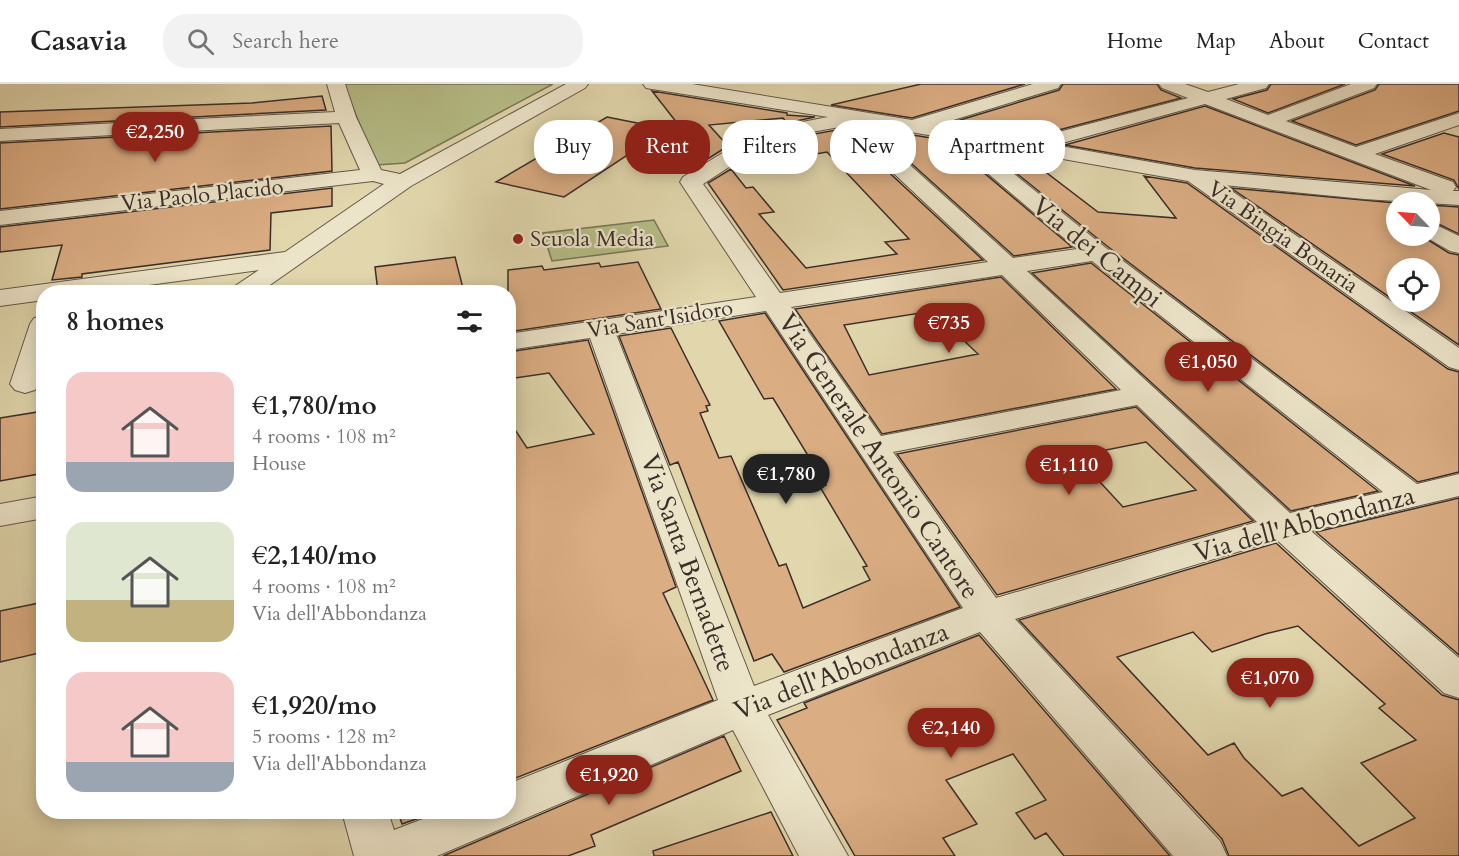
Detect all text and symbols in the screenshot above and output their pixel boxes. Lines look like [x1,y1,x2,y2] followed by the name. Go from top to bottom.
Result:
[163,14,583,68] search box
[30,22,127,60] text: Casavia
[184,25,217,58] icon: search
[232,26,339,56] text: Search here
[1107,27,1163,56] text: Home
[1196,27,1236,56] text: Map
[1269,27,1325,56] text: About
[1358,27,1429,56] text: Contact
[106,112,204,163] pin: €2,250
[126,118,184,145] text: €2,250
[534,120,613,174] chip: Buy
[625,120,710,174] chip: Rent
[722,120,818,174] chip: Filters
[830,120,916,174] chip: New
[928,120,1065,174] chip: Apartment
[119,172,285,218] street label: Via Paolo Placido
[1202,174,1365,301] street label: Via Bingia Bonaria
[1024,188,1170,316] street label: Via dei Campi
[1386,192,1440,246] north arrow
[1386,192,1440,312] map controls
[530,224,655,254] place label: Scuola Media
[511,232,525,246] marker: Scuola Media
[1386,258,1440,312] button: locate
[585,293,735,345] street label: Via Sant'Isidoro
[913,303,985,354] pin: €735
[66,304,164,339] text: 8 homes
[453,305,486,338] icon: filters
[770,306,988,606] street label: Via Generale Antonio Cantore
[928,309,970,336] text: €735
[1159,342,1257,393] pin: €1,050
[1179,348,1237,375] text: €1,050
[252,388,377,423] text: €1,780/mo
[114,396,186,468] icon: home
[252,423,396,450] text: 4 rooms · 108 m²
[1020,445,1118,496] pin: €1,110
[632,449,744,677] street label: Via Santa Bernadette
[252,450,306,477] text: House
[1040,451,1098,478] text: €1,110
[737,454,835,505] pin: €1,780
[757,460,815,487] text: €1,780
[1190,478,1418,570] street label: Via dell'Abbondanza
[252,538,377,573] text: €2,140/mo
[114,546,186,618] icon: home
[252,573,396,600] text: 4 rooms · 108 m²
[252,600,427,627] text: Via dell'Abbondanza
[729,614,953,728] street label: Via dell'Abbondanza
[1221,658,1319,709] pin: €1,070
[1241,664,1299,691] text: €1,070
[252,688,377,723] text: €1,920/mo
[114,696,186,768] icon: home
[902,708,1000,759] pin: €2,140
[922,714,980,741] text: €2,140
[252,723,396,750] text: 5 rooms · 128 m²
[252,750,427,777] text: Via dell'Abbondanza
[560,755,658,806] pin: €1,920
[580,761,638,788] text: €1,920

